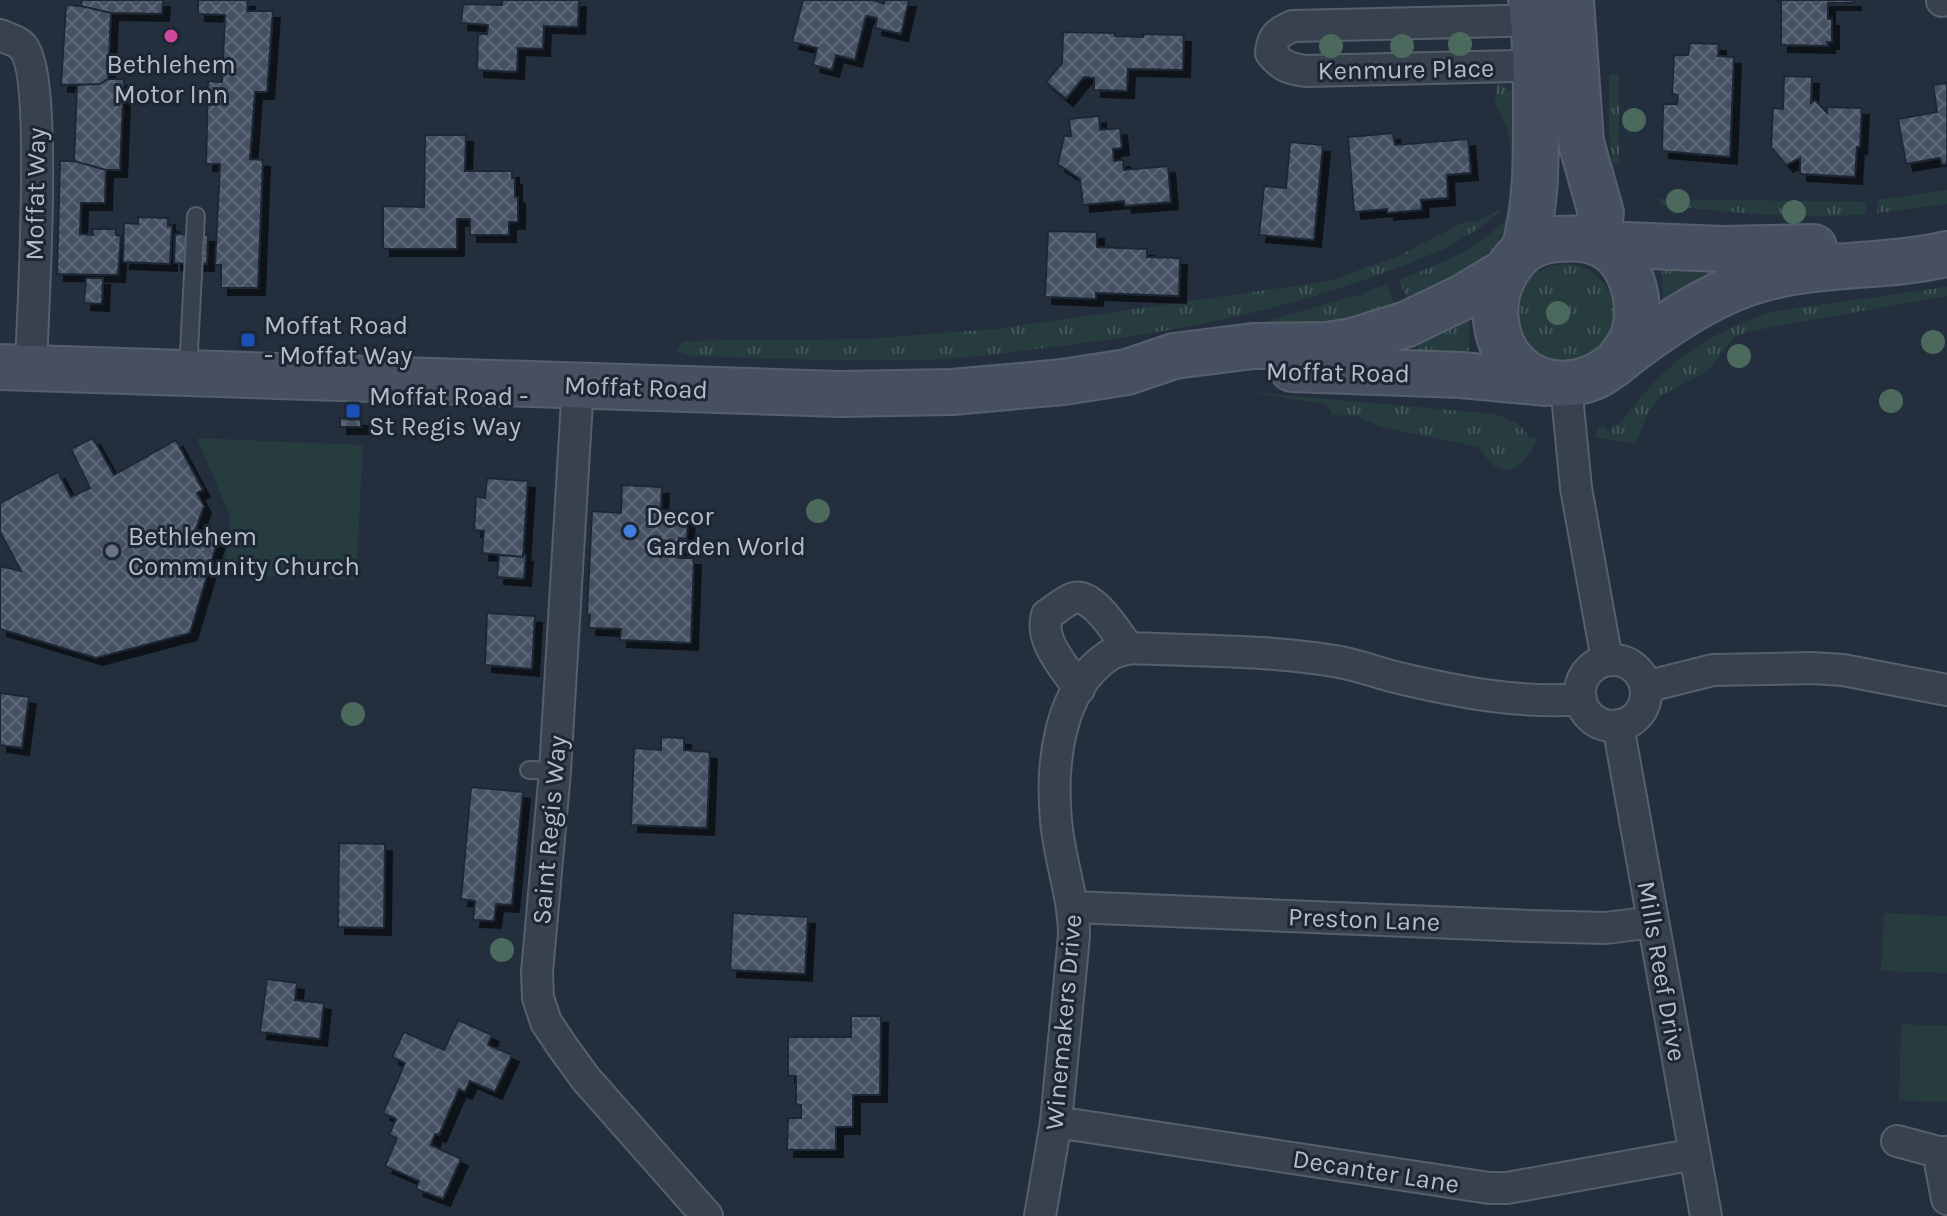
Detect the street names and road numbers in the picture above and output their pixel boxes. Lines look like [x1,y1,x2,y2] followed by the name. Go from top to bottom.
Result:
[1317,52,1495,87] street label: Kenmure Place
[19,127,52,261] street label: Moffat Way
[1266,356,1410,389] street label: Moffat Road
[563,369,709,406] street label: Moffat Road
[526,734,573,926] street label: Saint Regis Way
[1630,878,1693,1064] street label: Mills Reef Drive
[1287,901,1441,938] street label: Preston Lane
[1039,913,1088,1131] street label: Winemakers Drive
[1290,1143,1461,1200] street label: Decanter Lane

